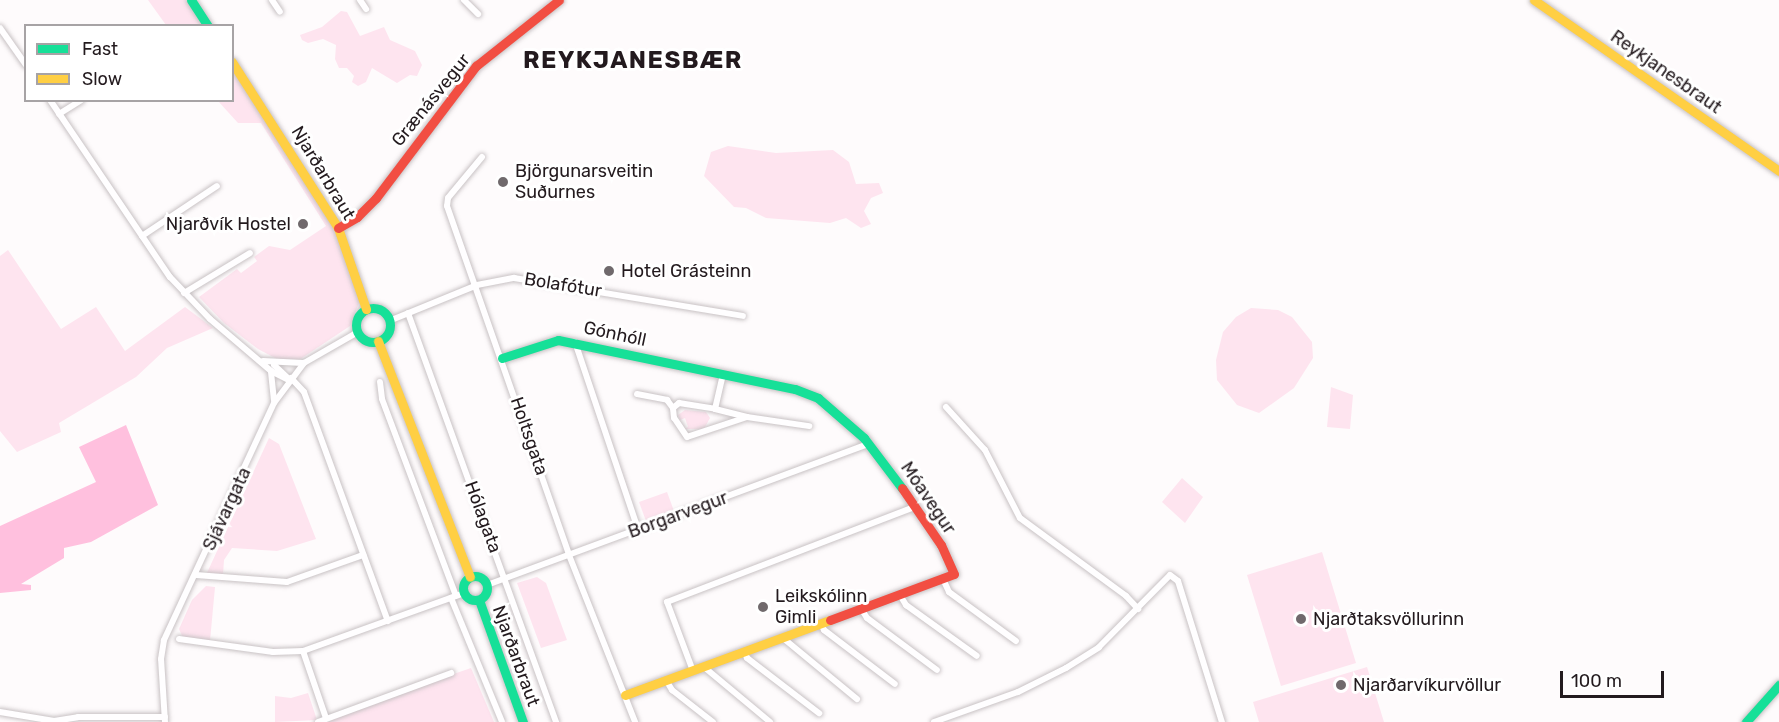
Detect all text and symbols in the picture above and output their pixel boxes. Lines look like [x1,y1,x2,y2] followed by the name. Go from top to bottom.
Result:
[24,24,234,102] legend
[1606,26,1726,118] street label: Reykjanesbraut
[82,38,118,60] text: Fast
[523,47,743,75] district label: REYKJANESBÆR
[387,49,475,151] street label: Grænásvegur
[82,68,122,90] text: Slow
[287,122,359,224] street label: Njarðarbraut
[515,161,653,204] place label: Björgunarsveitin Suðurnes
[496,175,510,189] marker: Björgunarsveitin Suðurnes
[166,213,291,235] place label: Njarðvík Hostel
[296,217,310,231] marker: Njarðvík Hostel
[621,260,751,282] place label: Hotel Grásteinn
[602,264,616,278] marker: Hotel Grásteinn
[523,268,603,302] street label: Bolafótur
[582,317,648,351] street label: Gónhóll
[506,394,552,478] street label: Holtsgata
[896,458,960,538] street label: Móavegur
[198,464,256,554] street label: Sjávargata
[460,478,506,556] street label: Hólagata
[625,487,731,543] street label: Borgarvegur
[775,586,867,628] place label: Leikskólinn Gimli
[756,600,770,614] marker: Leikskólinn Gimli
[488,603,544,709] street label: Njarðarbraut
[1313,608,1464,630] place label: Njarðtaksvöllurinn
[1294,612,1308,626] marker: Njarðtaksvöllurinn
[1563,659,1666,697] scale bar
[1571,670,1622,692] text: 100 m
[1353,674,1501,696] place label: Njarðarvíkurvöllur
[1334,678,1348,692] marker: Njarðarvíkurvöllur

